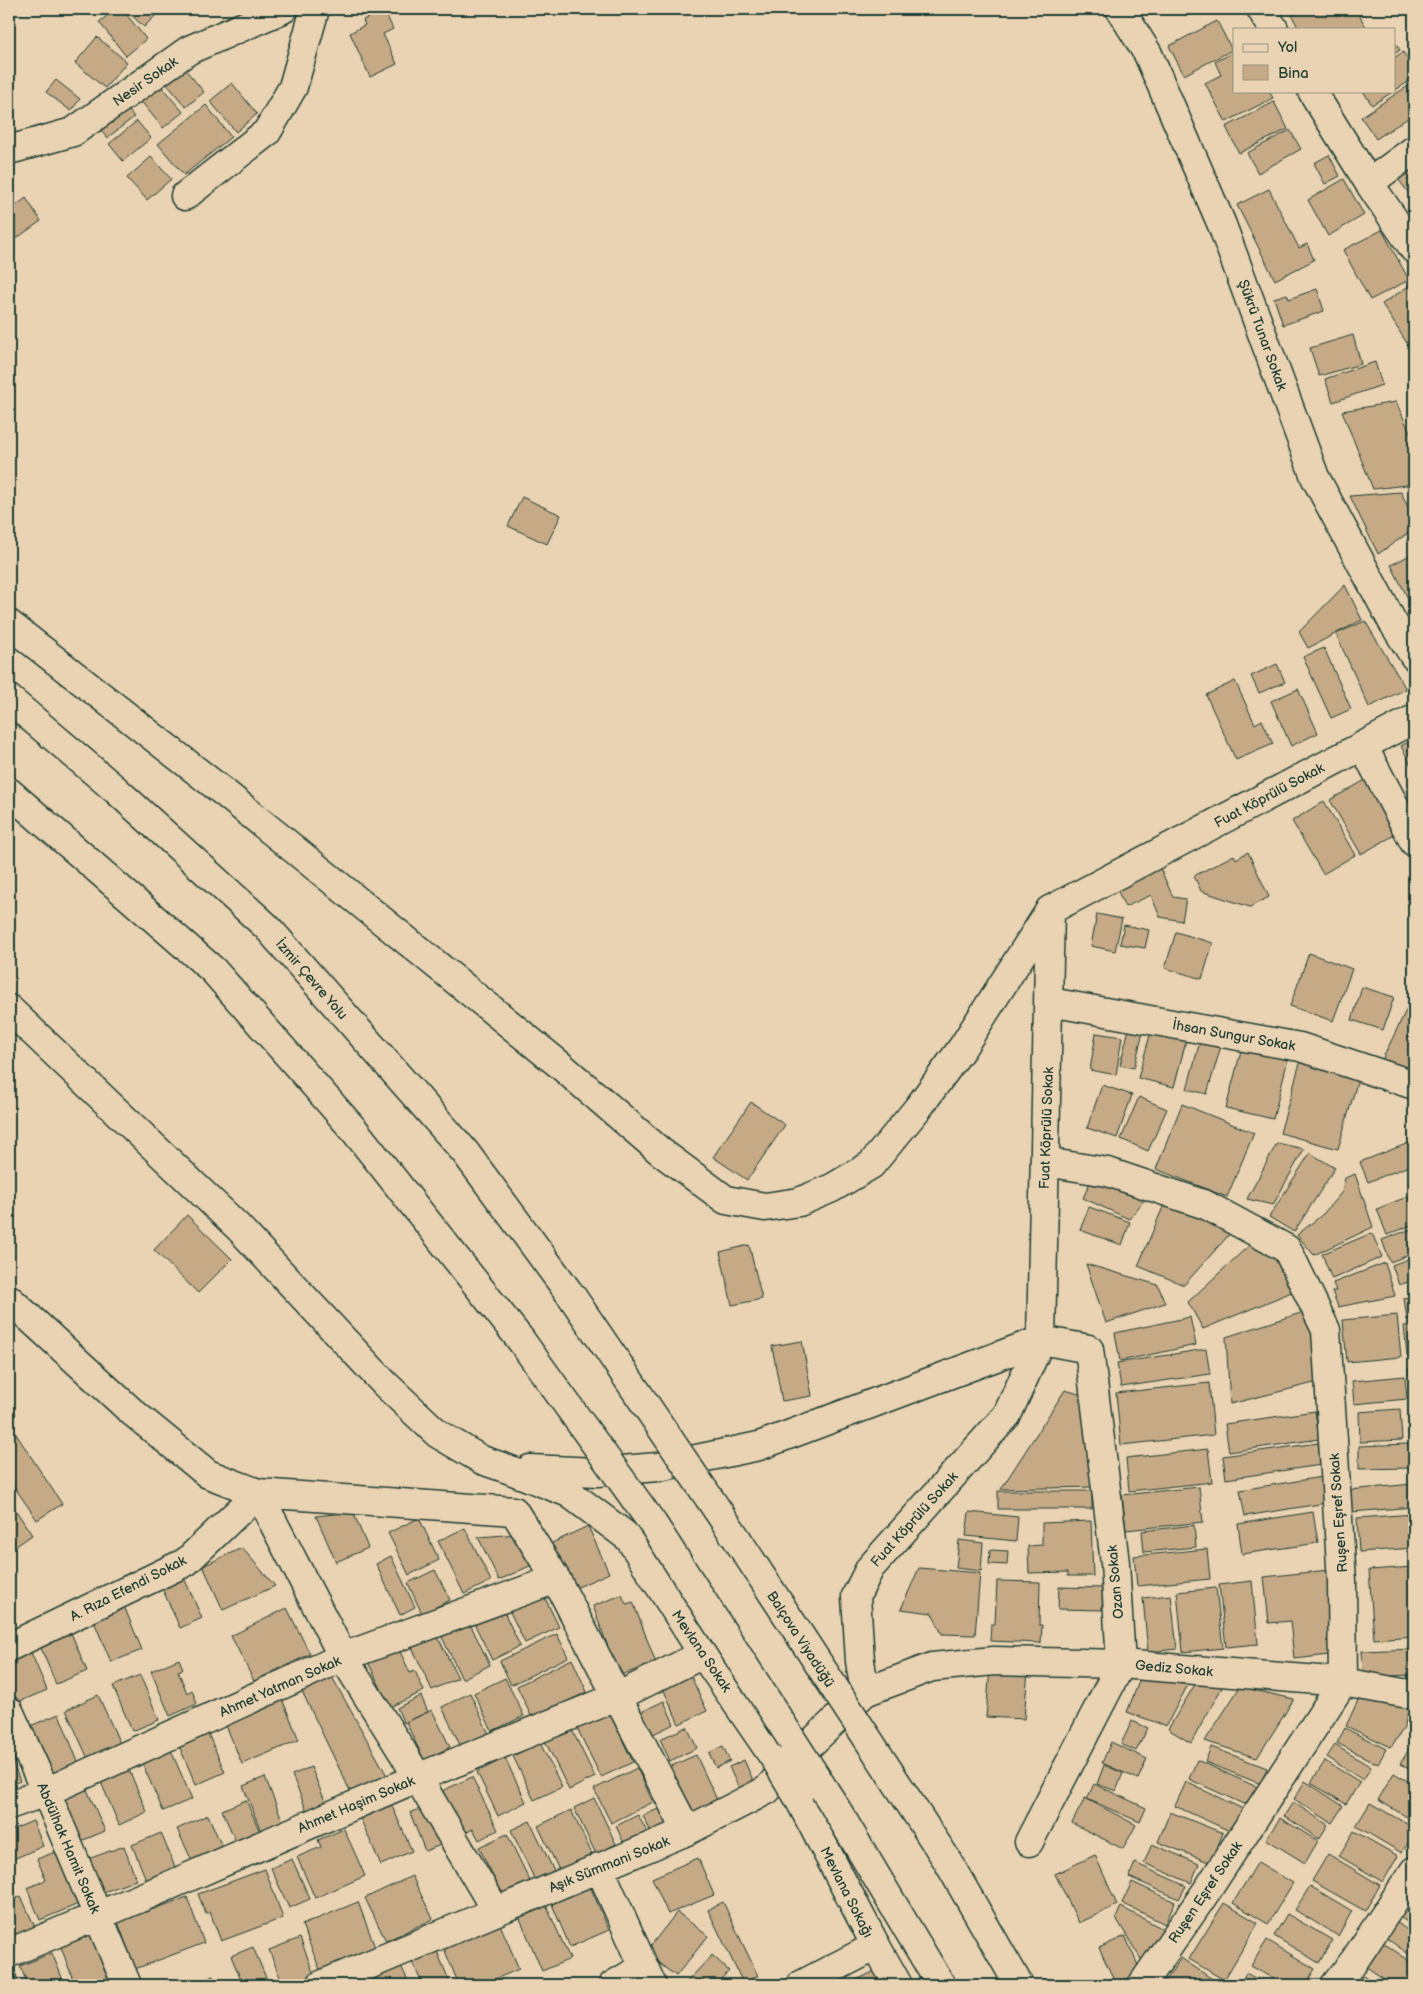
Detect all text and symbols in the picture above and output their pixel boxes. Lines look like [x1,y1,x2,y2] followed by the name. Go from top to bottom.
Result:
[1233,28,1396,92] legend
[1277,38,1297,57] text: Yol
[110,53,181,110] street label: Nesir Sokak
[1278,64,1309,83] text: Bina
[1235,277,1291,393] street label: Şükrü Tunar Sokak
[1211,759,1327,832] street label: Fuat Köprülü Sokak
[272,935,352,1023] street label: İzmir Çevre Yolu
[1171,1015,1297,1055] street label: İhsan Sungur Sokak
[1036,1067,1057,1189] street label: Fuat Köprülü Sokak
[1326,1453,1351,1573] street label: Ruşen Eşref Sokak
[867,1468,962,1570] street label: Fuat Köprülü Sokak
[1104,1544,1127,1620] street label: Ozan Sokak
[67,1552,189,1625] street label: A. Rıza Efendi Sokak
[763,1588,838,1691] street label: Balçova Viyadüğü
[668,1607,735,1696] street label: Mevlana Sokak
[217,1652,344,1721] street label: Ahmet Yatman Sokak
[1134,1657,1214,1680] street label: Gediz Sokak
[295,1772,417,1837] street label: Ahmet Haşim Sokak
[33,1780,104,1916] street label: Abdülhak Hamit Sokak
[546,1832,672,1896] street label: Aşık Sümmani Sokak
[1165,1838,1246,1947] street label: Ruşen Eşref Sokak
[816,1844,877,1940] street label: Mevlana Sokağı

